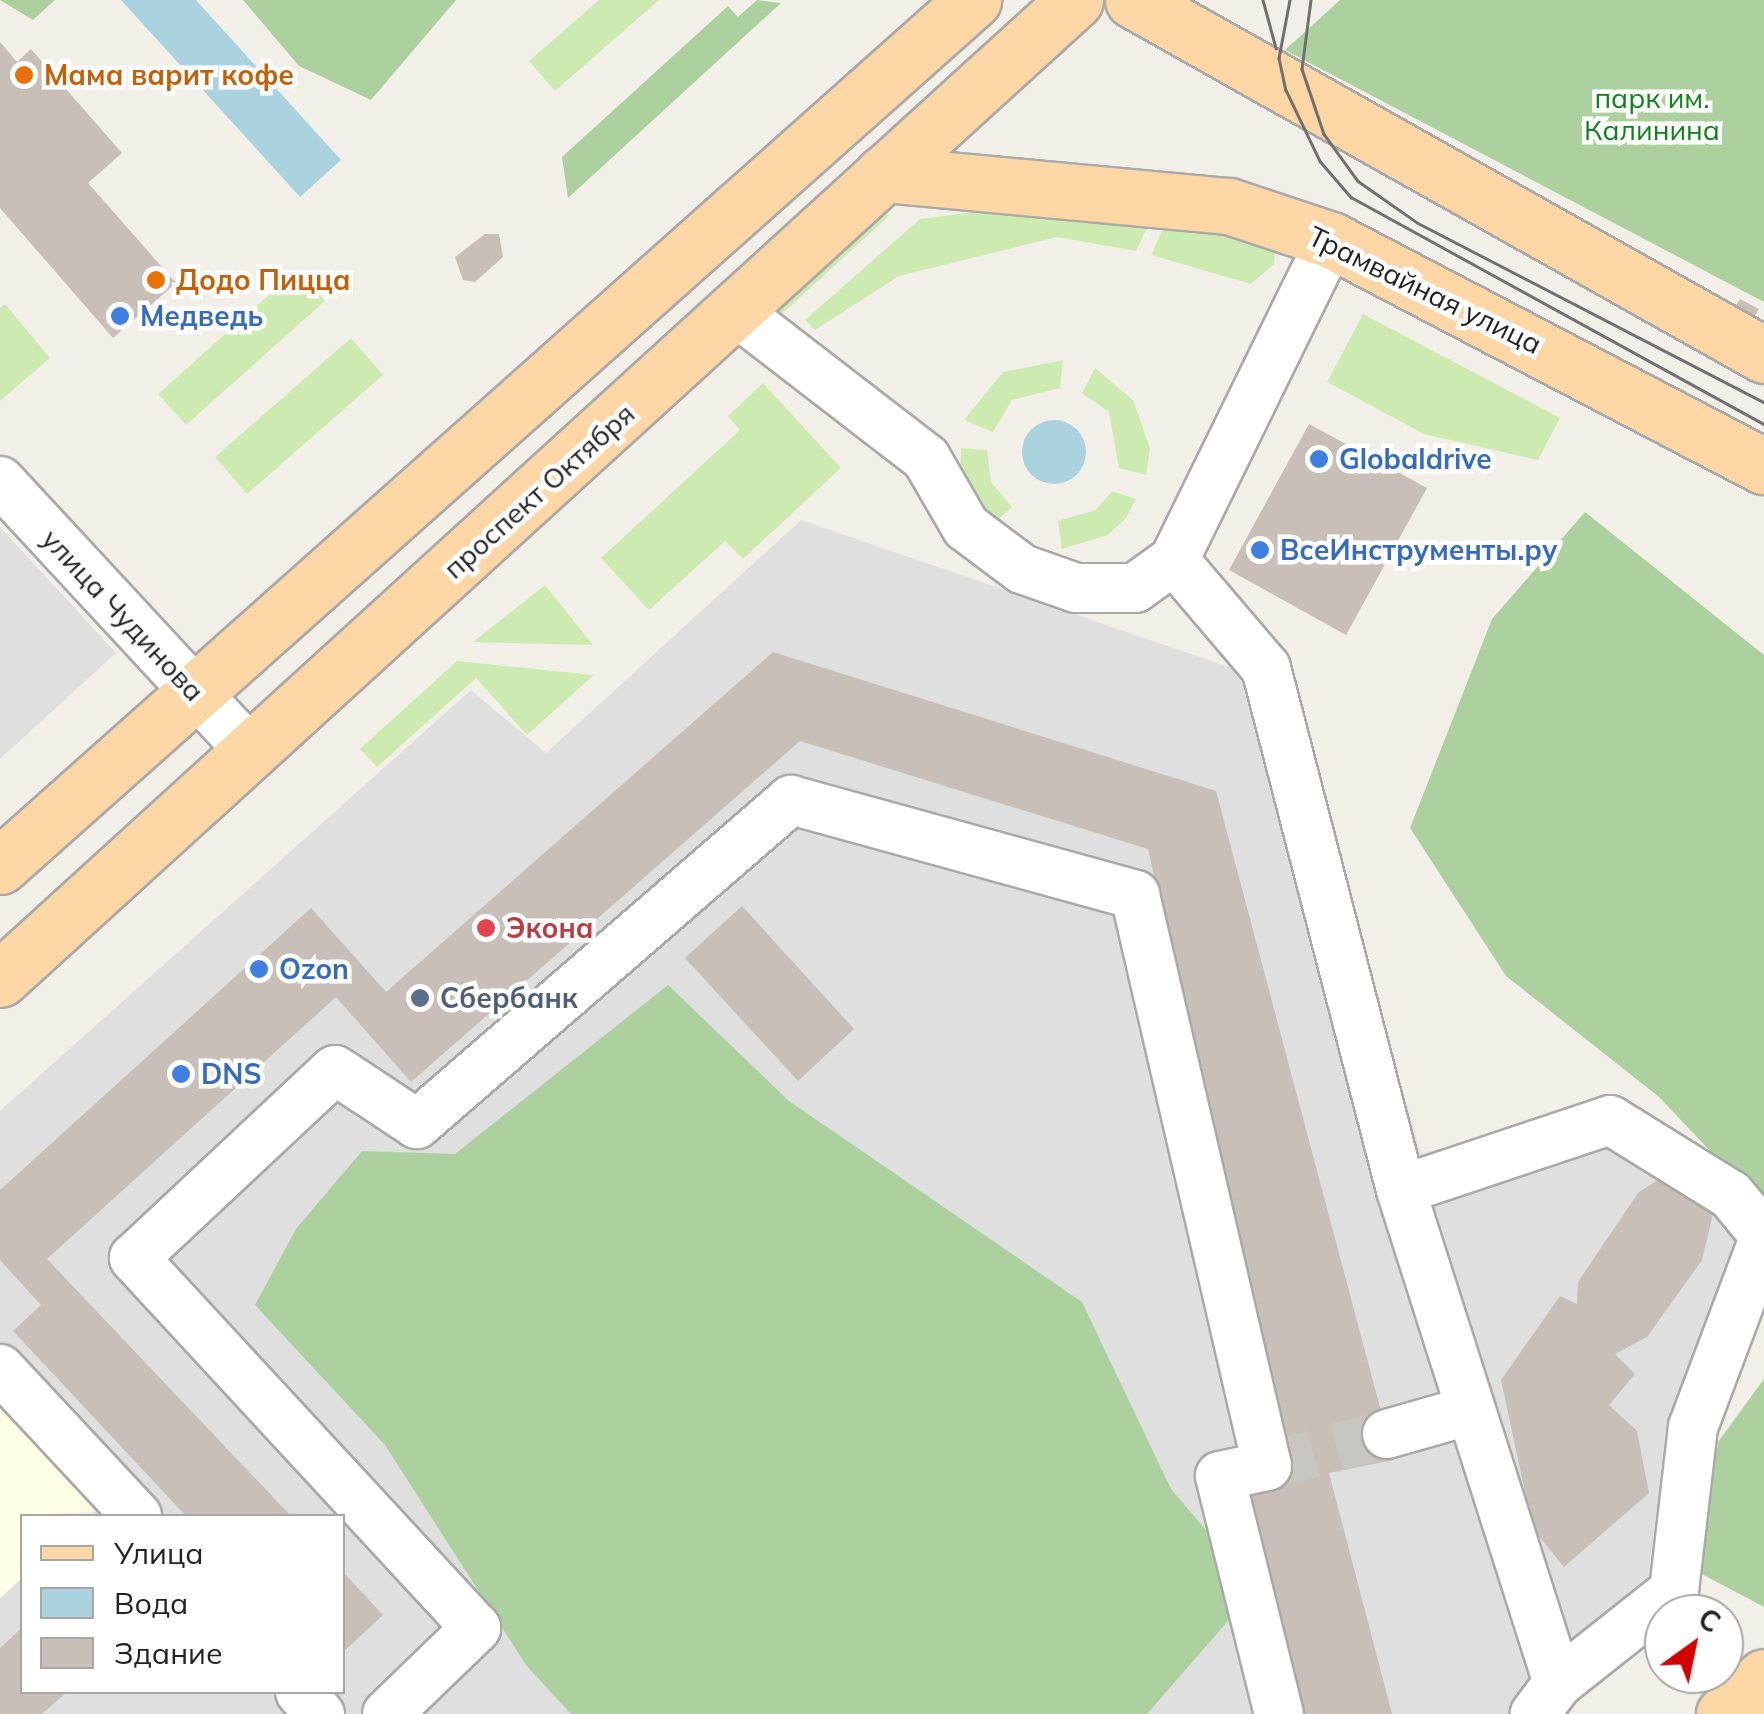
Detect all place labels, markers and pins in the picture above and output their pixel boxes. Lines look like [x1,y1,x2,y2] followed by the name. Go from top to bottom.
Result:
[44,58,294,92] place label: Мама варит кофе
[13,64,35,86] marker: Мама варит кофе
[176,263,350,297] place label: Додо Пицца
[145,269,167,291] marker: Додо Пицца
[140,299,263,333] place label: Медведь
[109,305,131,327] marker: Медведь
[1339,442,1492,476] place label: Globaldrive
[1308,448,1330,470] marker: Globaldrive
[1280,533,1557,567] place label: ВсеИнструменты.ру
[1249,539,1271,561] marker: ВсеИнструменты.ру
[506,911,593,945] place label: Экона
[475,917,497,939] marker: Экона
[279,952,349,986] place label: Ozon
[248,958,270,980] marker: Ozon
[440,981,578,1015] place label: Сбербанк
[409,987,431,1009] marker: Сбербанк
[201,1057,262,1091] place label: DNS
[170,1063,192,1085] marker: DNS

